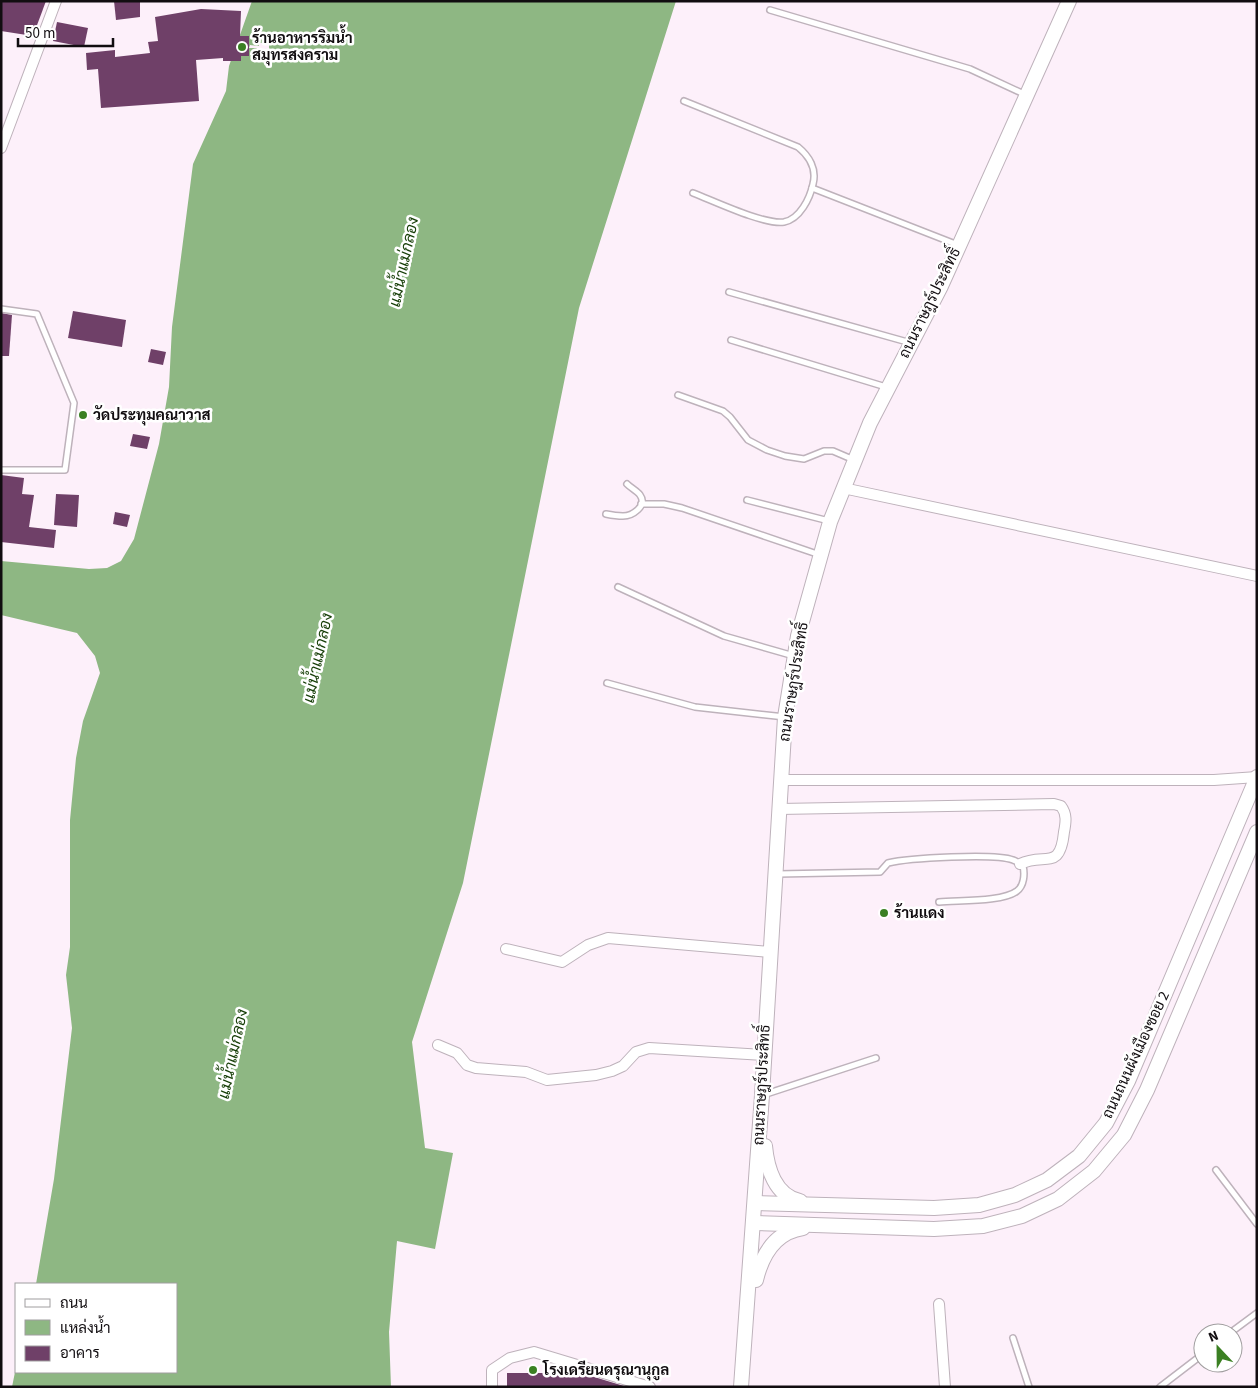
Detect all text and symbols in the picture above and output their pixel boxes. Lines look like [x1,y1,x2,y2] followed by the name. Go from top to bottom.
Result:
[18,15,112,47] scale bar
[25,23,55,44] text: 50 m
[252,24,353,66] place label: ร้านอาหารริมน้ำ สมุทรสงคราม
[236,41,248,53] marker: ร้านอาหารริมน้ำ สมุทรสงคราม
[380,214,424,309] water label: แม่น้ำแม่กลอง
[889,242,966,362] street label: ถนนราษฎร์ประสิทธิ์
[93,405,211,426] place label: วัดประทุมคณาวาส
[77,409,89,421] marker: วัดประทุมคณาวาส
[294,610,338,705] water label: แม่น้ำแม่กลอง
[769,620,814,743] street label: ถนนราษฎร์ประสิทธิ์
[894,903,945,924] place label: ร้านแดง
[878,907,890,919] marker: ร้านแดง
[1097,988,1175,1122] street label: ถนนถนนผังเมืองซอย 2
[209,1006,253,1101] water label: แม่น้ำแม่กลอง
[743,1024,776,1146] street label: ถนนราษฎร์ประสิทธิ์
[15,1283,178,1373] legend
[60,1293,88,1314] text: ถนน
[60,1315,111,1339] text: แหล่งน้ำ
[1193,1323,1243,1373] north arrow
[1205,1326,1222,1348] text: N
[60,1343,100,1364] text: อาคาร
[542,1359,669,1381] place label: โรงเดรียนดรุณานุกูล
[527,1364,539,1376] marker: โรงเดรียนดรุณานุกูล

